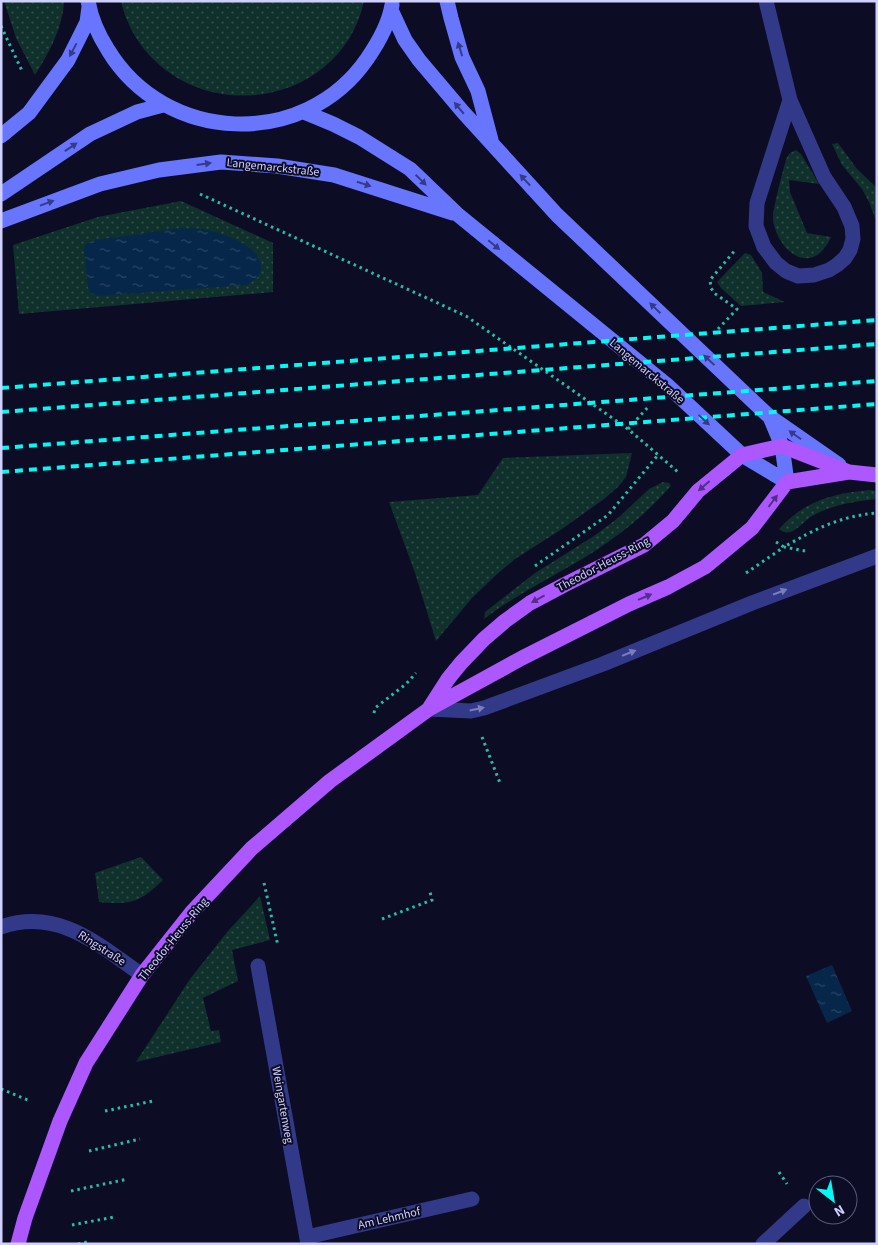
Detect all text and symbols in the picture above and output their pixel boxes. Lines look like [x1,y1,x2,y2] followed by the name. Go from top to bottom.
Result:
[455,41,463,56] one-way arrow
[68,44,77,57] one-way arrow
[454,102,465,115] one-way arrow
[64,142,77,152] one-way arrow
[226,154,320,181] street label: Langemarckstraße
[196,160,212,168] one-way arrow
[415,174,427,186] one-way arrow
[519,174,531,186] one-way arrow
[357,180,372,188] one-way arrow
[40,199,55,207] one-way arrow
[488,239,501,250] one-way arrow
[649,302,661,314] one-way arrow
[605,335,688,408] street label: Langemarckstraße
[703,354,715,366] one-way arrow
[697,414,709,426] one-way arrow
[788,430,802,440] one-way arrow
[698,480,710,491] one-way arrow
[768,494,778,507] one-way arrow
[554,533,653,596] street label: Theodor-Heuss-Ring
[773,588,788,596] one-way arrow
[638,593,652,601] one-way arrow
[532,594,545,603] one-way arrow
[622,648,636,656] one-way arrow
[470,705,485,713] one-way arrow
[134,894,212,985] street label: Theodor-Heuss-Ring
[74,927,129,970] street label: Ringstraße
[267,1065,298,1145] street label: Weingartenweg
[808,1175,858,1225] north arrow
[830,1199,848,1221] text: N
[356,1203,422,1234] street label: Am Lehmhof

